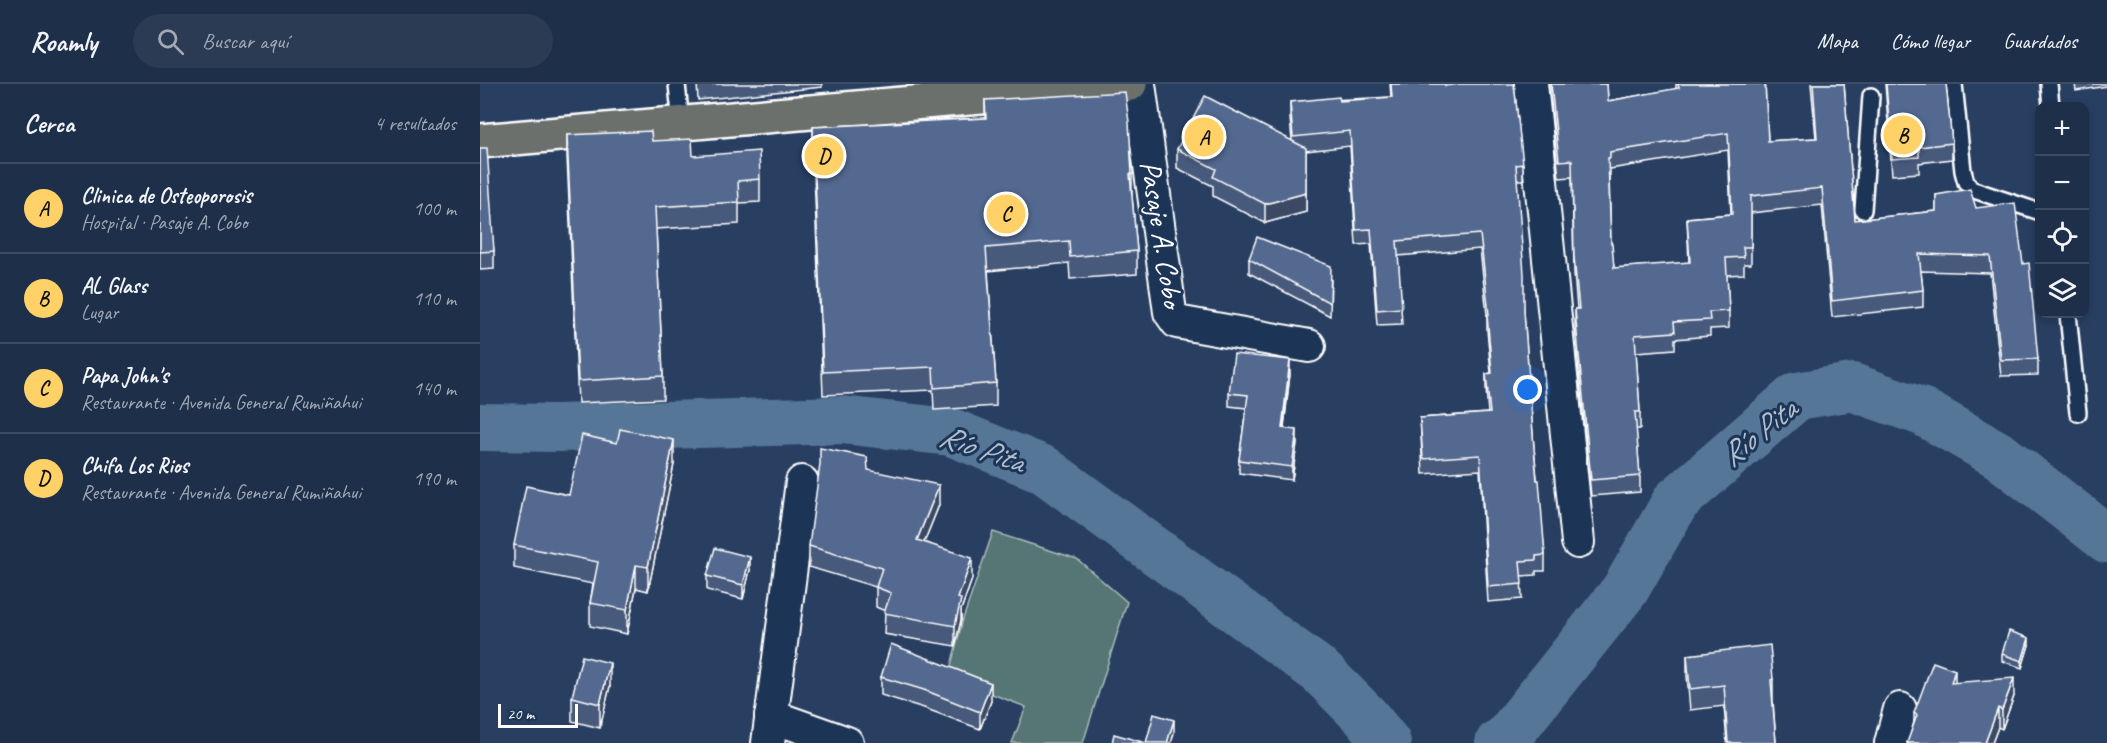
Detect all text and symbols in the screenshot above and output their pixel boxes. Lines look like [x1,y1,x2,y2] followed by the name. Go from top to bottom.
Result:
[133,14,553,68] search box
[30,24,97,59] text: Roamly
[154,25,187,58] icon: search
[202,27,288,55] text: Buscar aquí
[1817,28,1858,54] text: Mapa
[1891,28,1970,54] text: Cómo llegar
[2003,28,2077,54] text: Guardados
[2035,102,2089,318] map controls
[2035,102,2089,156] button: +
[24,107,74,140] text: Cerca
[374,111,456,136] text: 4 resultados
[1884,112,1922,158] pin: B
[1184,115,1224,160] pin: A
[804,134,844,178] pin: D
[2035,156,2089,210] button: −
[1132,158,1193,313] street label: Pasaje A. Cobo
[81,182,252,210] text: Clinica de Osteoporosis
[986,192,1026,236] pin: C
[38,196,49,221] text: A
[413,196,456,221] text: 100 m
[81,210,248,235] text: Hospital · Pasaje A. Cobo
[2035,210,2089,264] button: locate
[2035,264,2089,318] button: layers
[81,272,147,300] text: AL Glass
[38,286,49,311] text: B
[413,286,456,311] text: 110 m
[81,300,118,325] text: Lugar
[81,362,168,390] text: Papa John's
[1513,375,1542,404] your location
[39,376,48,401] text: C
[413,376,456,401] text: 140 m
[1712,387,1808,476] water label: Río Pita
[81,390,361,415] text: Restaurante · Avenida General Rumiñahui
[934,415,1033,483] water label: Río Pita
[81,452,188,480] text: Chifa Los Rios
[38,466,49,491] text: D
[413,466,456,491] text: 190 m
[81,480,361,505] text: Restaurante · Avenida General Rumiñahui
[498,701,578,728] scale bar
[507,704,534,724] text: 20 m

